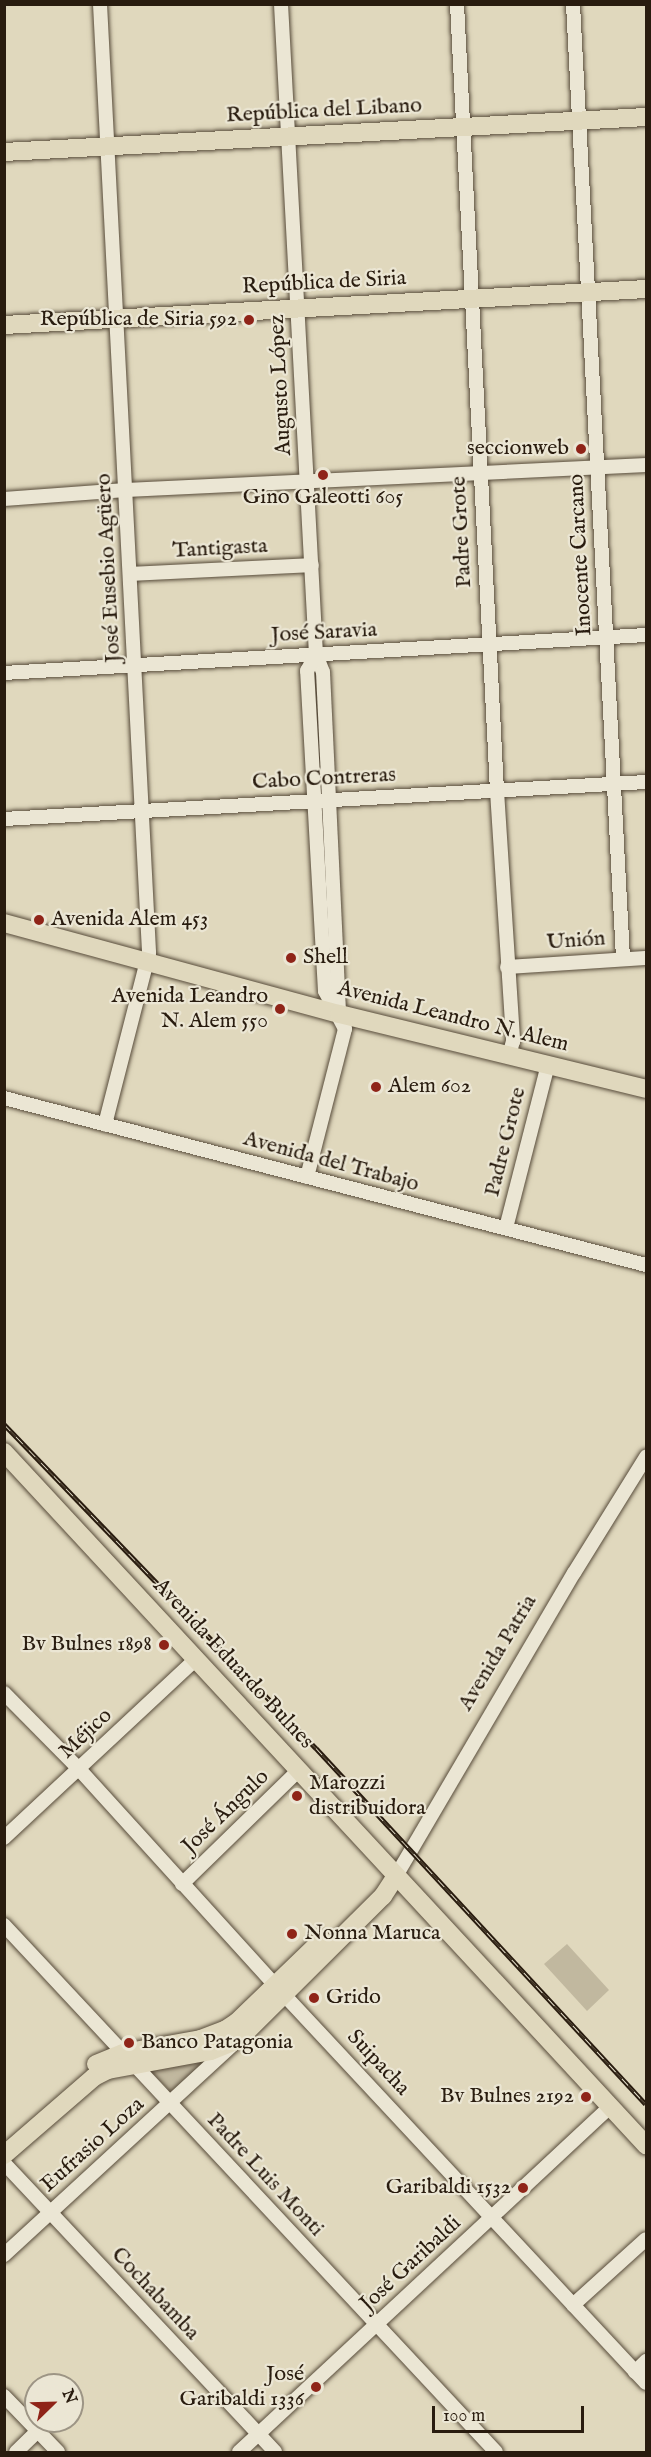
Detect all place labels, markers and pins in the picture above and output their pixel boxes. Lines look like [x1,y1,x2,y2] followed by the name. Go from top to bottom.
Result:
[40,307,237,333] place label: República de Siria 592
[242,313,256,327] marker: República de Siria 592
[467,436,569,462] place label: seccionweb
[574,442,588,456] marker: seccionweb
[316,468,330,482] marker: Gino Galeotti 605
[243,485,403,511] place label: Gino Galeotti 605
[51,907,208,933] place label: Avenida Alem 453
[32,913,46,927] marker: Avenida Alem 453
[303,945,348,971] place label: Shell
[284,951,298,965] marker: Shell
[111,983,268,1034] place label: Avenida Leandro N. Alem 550
[273,1002,287,1016] marker: Avenida Leandro N. Alem 550
[388,1074,471,1100] place label: Alem 602
[369,1080,383,1094] marker: Alem 602
[21,1632,152,1658] place label: Bv Bulnes 1898
[157,1638,171,1652] marker: Bv Bulnes 1898
[309,1770,426,1822] place label: Marozzi distribuidora
[290,1789,304,1803] marker: Marozzi distribuidora
[304,1921,441,1947] place label: Nonna Maruca
[285,1927,299,1941] marker: Nonna Maruca
[326,1985,381,2011] place label: Grido
[307,1991,321,2005] marker: Grido
[141,2030,293,2056] place label: Banco Patagonia
[122,2036,136,2050] marker: Banco Patagonia
[440,2084,574,2110] place label: Bv Bulnes 2192
[579,2090,593,2104] marker: Bv Bulnes 2192
[386,2175,511,2201] place label: Garibaldi 1532
[516,2181,530,2195] marker: Garibaldi 1532
[180,2361,304,2412] place label: José Garibaldi 1336
[309,2380,323,2394] marker: José Garibaldi 1336

